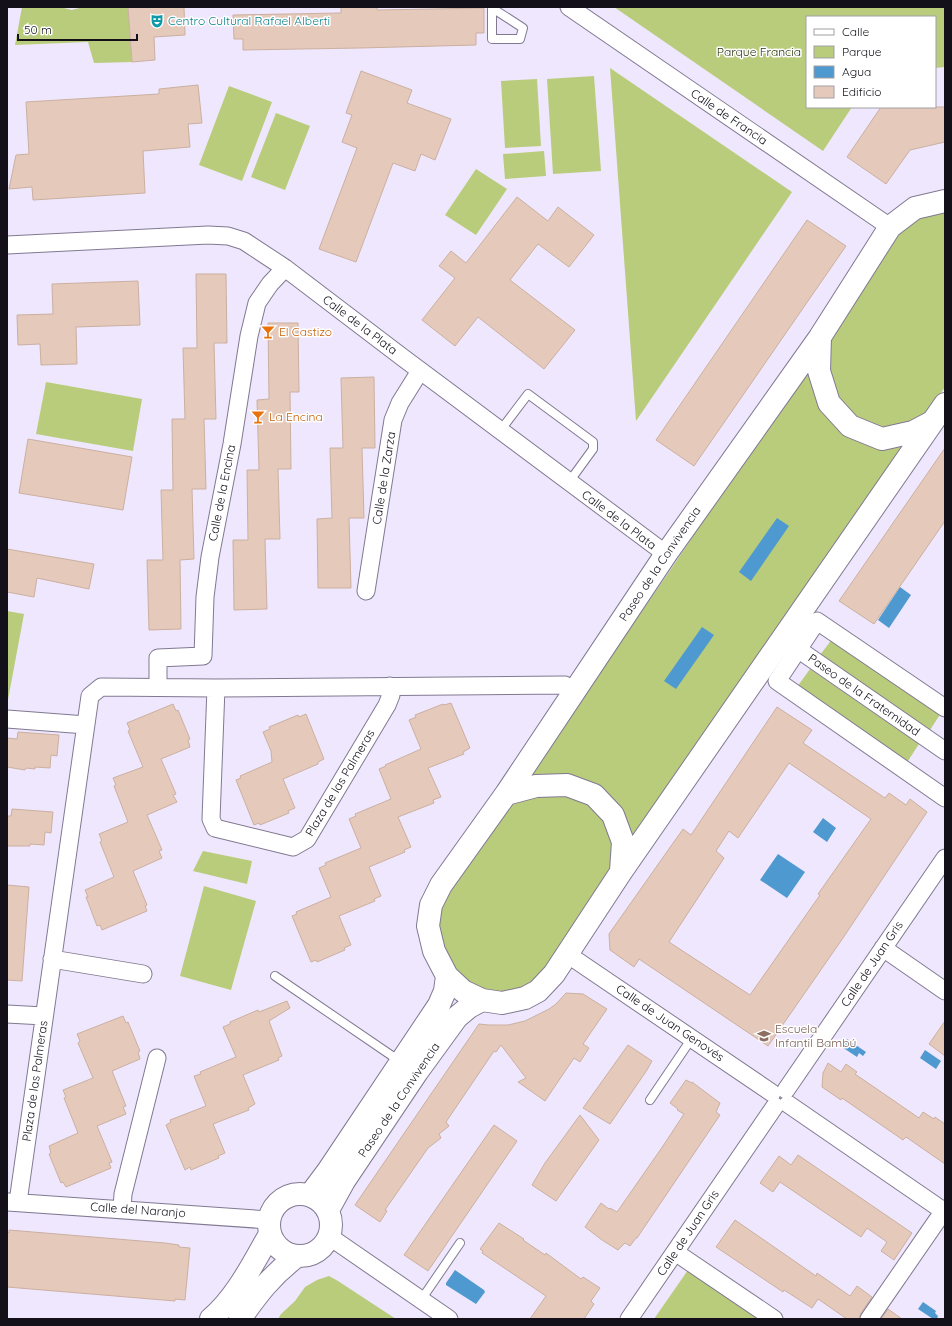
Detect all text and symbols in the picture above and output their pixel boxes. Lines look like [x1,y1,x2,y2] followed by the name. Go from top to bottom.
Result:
[149,13,165,29] theatre icon: Centro Cultural Rafael Alberti
[168,13,330,28] place label: Centro Cultural Rafael Alberti
[18,16,137,42] scale bar
[806,16,936,108] legend
[24,22,52,37] text: 50 m
[842,24,870,39] text: Calle
[717,44,801,59] park label: Parque Francia
[842,44,882,59] text: Parque
[842,64,871,79] text: Agua
[842,84,882,99] text: Edificio
[688,85,771,148] street label: Calle de Francia
[320,292,401,358] street label: Calle de la Plata
[260,324,276,340] bar icon: El Castizo
[279,324,332,339] place label: El Castizo
[250,409,266,425] bar icon: La Encina
[269,409,323,424] place label: La Encina
[369,430,398,525] street label: Calle de la Zarza
[205,443,238,542] street label: Calle de la Encina
[579,487,660,553] street label: Calle de la Plata
[616,504,704,624] street label: Paseo de la Convivencia
[805,650,923,739] street label: Paseo de la Fraternidad
[302,726,378,839] street label: Plaza de las Palmeras
[837,918,906,1009] street label: Calle de Juan Gris
[613,981,727,1065] street label: Calle de Juan Genovés
[19,1019,50,1142] street label: Plaza de las Palmeras
[775,1021,856,1050] place label: Escuela Infantil Bambú
[756,1028,772,1044] school or university icon: Escuela Infantil Bambú
[355,1040,443,1160] street label: Paseo de la Convivencia
[653,1187,722,1278] street label: Calle de Juan Gris
[90,1199,186,1220] street label: Calle del Naranjo

